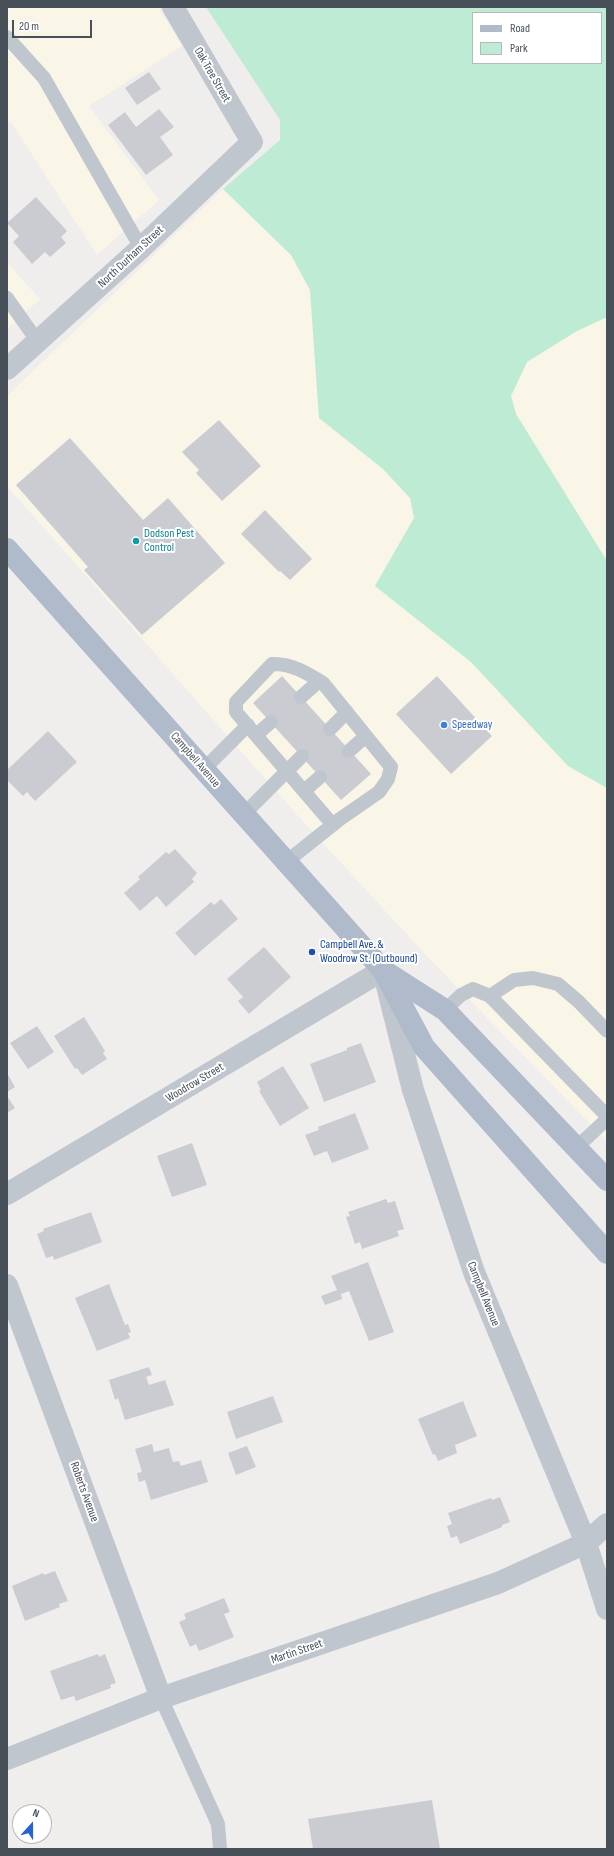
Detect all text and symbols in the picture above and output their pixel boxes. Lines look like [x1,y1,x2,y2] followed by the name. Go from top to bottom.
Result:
[14,12,94,38] scale bar
[472,12,602,64] legend
[19,19,39,34] text: 20 m
[510,21,530,36] text: Road
[510,41,528,56] text: Park
[191,45,233,105] street label: Oak Tree Street
[95,223,167,291] street label: North Durham Street
[144,527,194,555] place label: Dodson Pest Control
[131,536,141,546] marker: Dodson Pest Control
[452,718,492,732] place label: Speedway
[439,720,449,730] marker: Speedway
[167,729,223,791] street label: Campbell Avenue
[320,938,417,966] place label: Campbell Ave. & Woodrow St. (Outbound)
[307,947,317,957] marker: Campbell Ave. & Woodrow St. (Outbound)
[164,1060,226,1106] street label: Woodrow Street
[464,1260,502,1328] street label: Campbell Avenue
[66,1460,102,1524] street label: Roberts Avenue
[269,1636,325,1668] street label: Martin Street
[12,1804,52,1844] north arrow
[31,1806,41,1820] text: N

